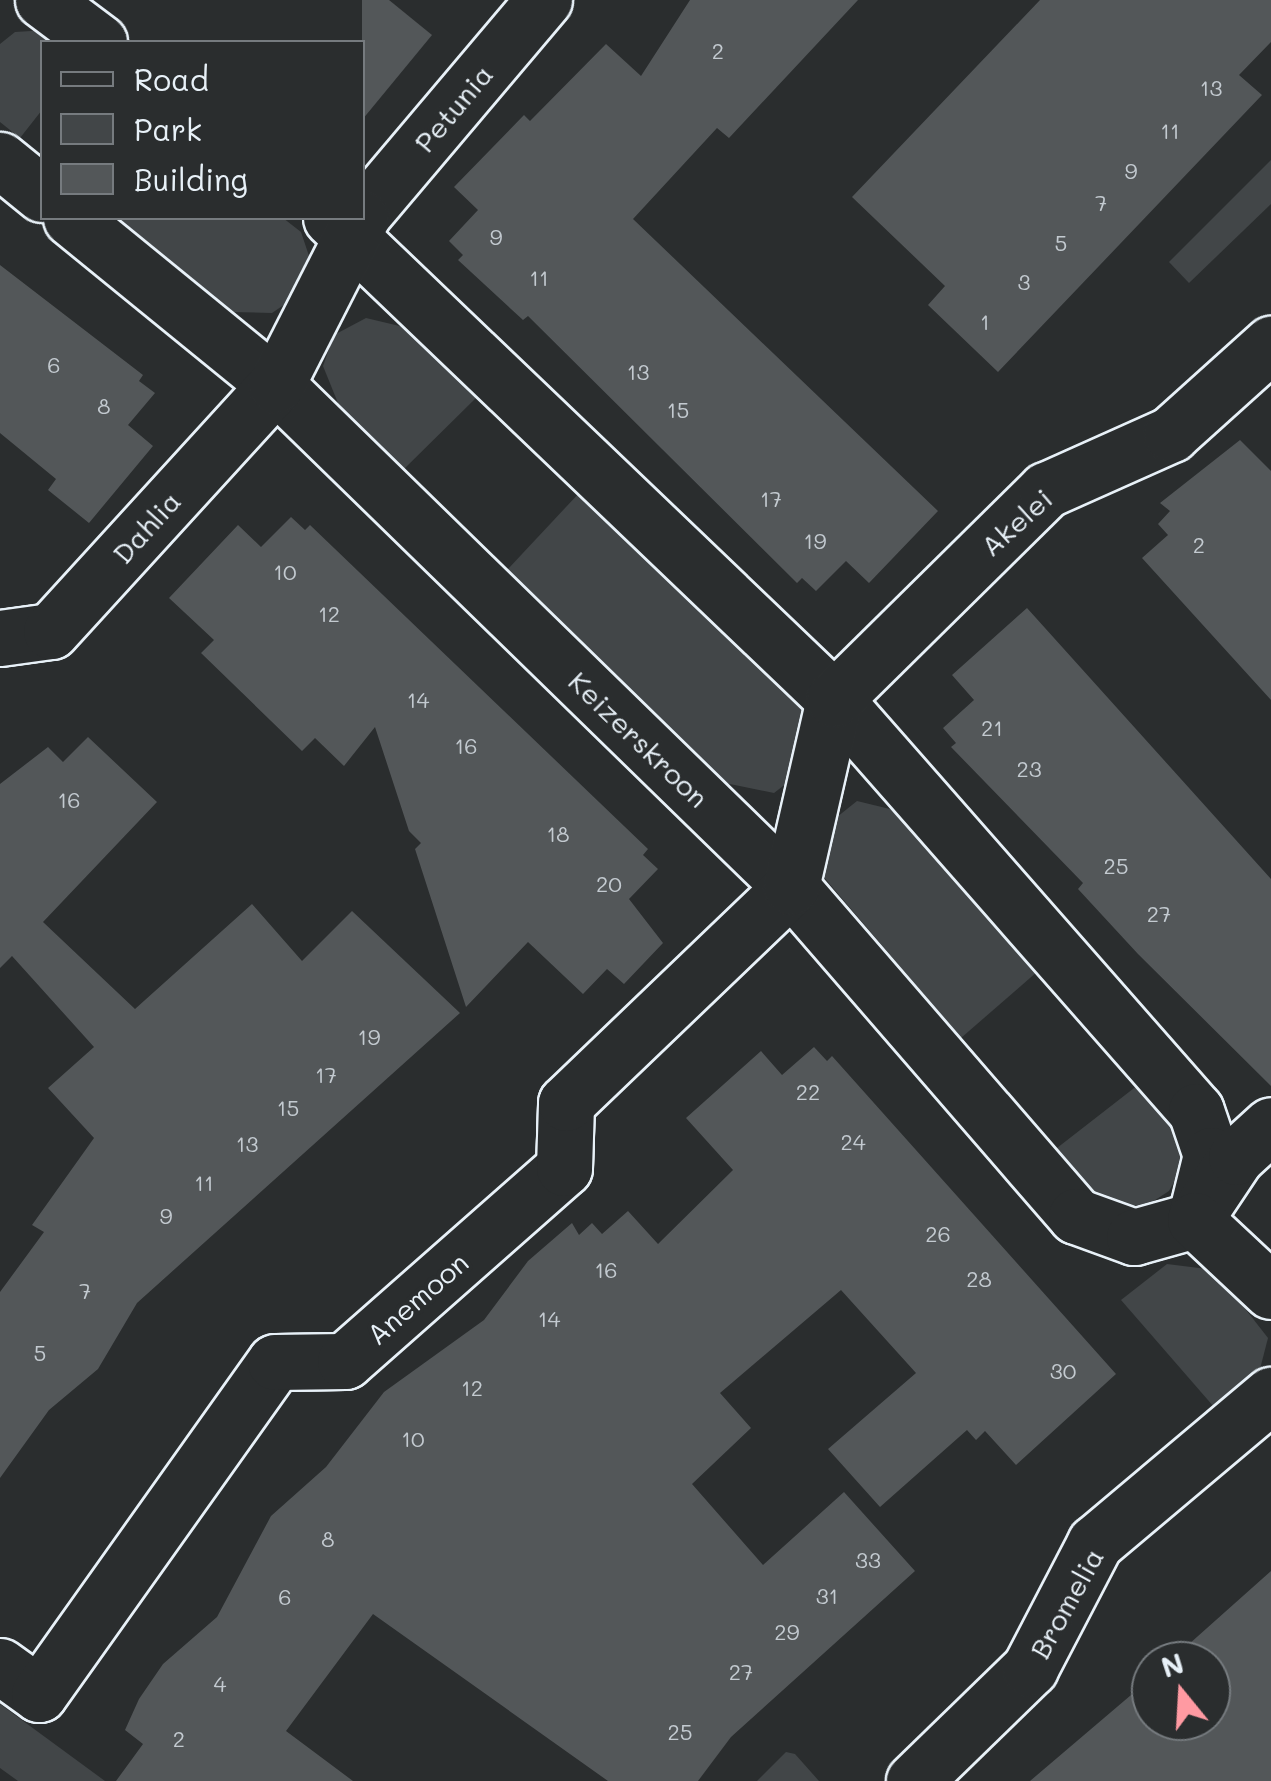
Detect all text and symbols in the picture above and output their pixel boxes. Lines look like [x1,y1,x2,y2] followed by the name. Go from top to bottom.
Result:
[712,38,724,64] house number: 2
[40,40,365,220] legend
[407,58,499,158] street label: Petunia
[134,59,209,99] text: Road
[1200,75,1222,101] house number: 13
[134,109,202,149] text: Park
[1160,118,1180,144] house number: 11
[1124,158,1138,184] house number: 9
[134,159,248,199] text: Building
[1095,190,1107,216] house number: 7
[489,224,503,250] house number: 9
[1055,230,1067,256] house number: 5
[529,265,549,291] house number: 11
[1018,269,1030,295] house number: 3
[980,309,990,335] house number: 1
[47,352,61,378] house number: 6
[627,359,649,385] house number: 13
[97,393,111,419] house number: 8
[667,397,689,423] house number: 15
[973,481,1059,563] street label: Akelei
[105,484,187,570] street label: Dahlia
[760,486,782,512] house number: 17
[804,528,826,554] house number: 19
[1193,532,1205,558] house number: 2
[273,559,297,585] house number: 10
[318,601,340,627] house number: 12
[562,664,716,814] street label: Keizerskroon
[407,687,429,713] house number: 14
[981,715,1003,741] house number: 21
[454,733,478,759] house number: 16
[1016,756,1042,782] house number: 23
[57,787,81,813] house number: 16
[546,821,570,847] house number: 18
[1103,853,1129,879] house number: 25
[596,871,622,897] house number: 20
[1147,901,1171,927] house number: 27
[358,1024,380,1050] house number: 19
[315,1062,337,1088] house number: 17
[796,1079,820,1105] house number: 22
[277,1095,299,1121] house number: 15
[840,1129,866,1155] house number: 24
[236,1131,258,1157] house number: 13
[194,1170,214,1196] house number: 11
[159,1203,173,1229] house number: 9
[925,1221,951,1247] house number: 26
[359,1245,475,1351] street label: Anemoon
[594,1257,618,1283] house number: 16
[966,1266,992,1292] house number: 28
[79,1278,91,1304] house number: 7
[538,1306,560,1332] house number: 14
[34,1340,46,1366] house number: 5
[1050,1358,1076,1384] house number: 30
[461,1375,483,1401] house number: 12
[401,1426,425,1452] house number: 10
[321,1526,335,1552] house number: 8
[1022,1542,1110,1664] street label: Bromelia
[855,1547,881,1573] house number: 33
[816,1583,838,1609] house number: 31
[278,1584,292,1610] house number: 6
[774,1619,800,1645] house number: 29
[1131,1641,1231,1741] north arrow
[1157,1644,1188,1685] text: N
[729,1659,753,1685] house number: 27
[214,1671,226,1697] house number: 4
[667,1719,693,1745] house number: 25
[173,1726,185,1752] house number: 2

